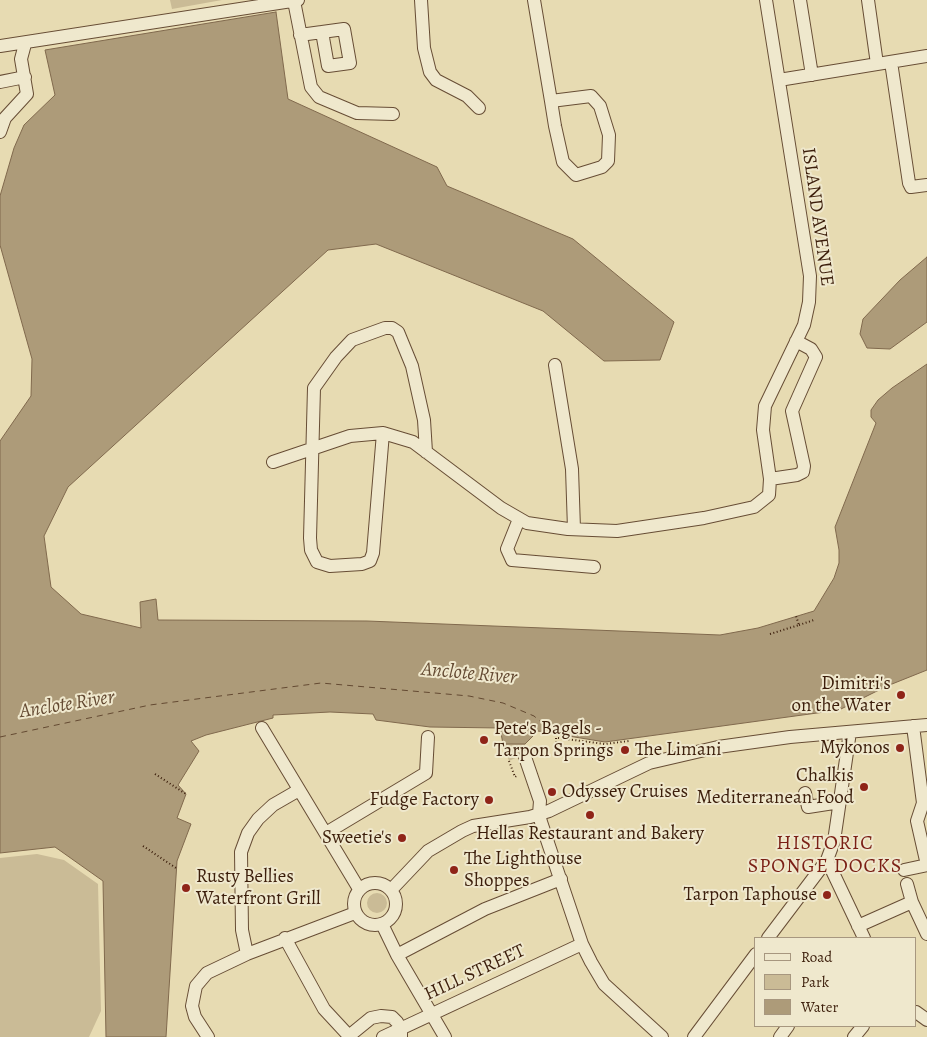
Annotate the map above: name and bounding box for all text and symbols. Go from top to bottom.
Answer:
street label: ISLAND AVENUE [796,146,838,288]
water label: Anclote River [420,658,518,690]
place label: Dimitri's on the Water [792,673,891,717]
water label: Anclote River [18,686,116,724]
marker: Dimitri's on the Water [895,689,907,701]
place label: Pete's Bagels - Tarpon Springs [494,718,614,762]
marker: Pete's Bagels - Tarpon Springs [478,734,490,746]
place label: Mykonos [820,737,890,759]
place label: The Limani [635,739,722,761]
marker: Mykonos [894,742,906,754]
marker: The Limani [619,744,631,756]
place label: Chalkis Mediterranean Food [696,765,854,809]
place label: Odyssey Cruises [562,781,688,803]
marker: Chalkis Mediterranean Food [858,781,870,793]
marker: Odyssey Cruises [546,786,558,798]
place label: Fudge Factory [369,789,479,811]
marker: Fudge Factory [483,794,495,806]
marker: Hellas Restaurant and Bakery [584,809,596,821]
place label: Hellas Restaurant and Bakery [476,823,704,845]
place label: Sweetie's [322,827,392,849]
marker: Sweetie's [396,832,408,844]
district label: HISTORIC SPONGE DOCKS [746,832,904,879]
place label: The Lighthouse Shoppes [464,848,582,892]
marker: The Lighthouse Shoppes [448,864,460,876]
place label: Rusty Bellies Waterfront Grill [196,866,321,910]
marker: Rusty Bellies Waterfront Grill [180,882,192,894]
place label: Tarpon Taphouse [683,884,817,906]
marker: Tarpon Taphouse [821,889,833,901]
legend [754,937,917,1027]
street label: HILL STREET [421,940,529,1006]
text: Road [801,947,832,967]
text: Park [801,972,829,992]
text: Water [801,997,838,1017]

